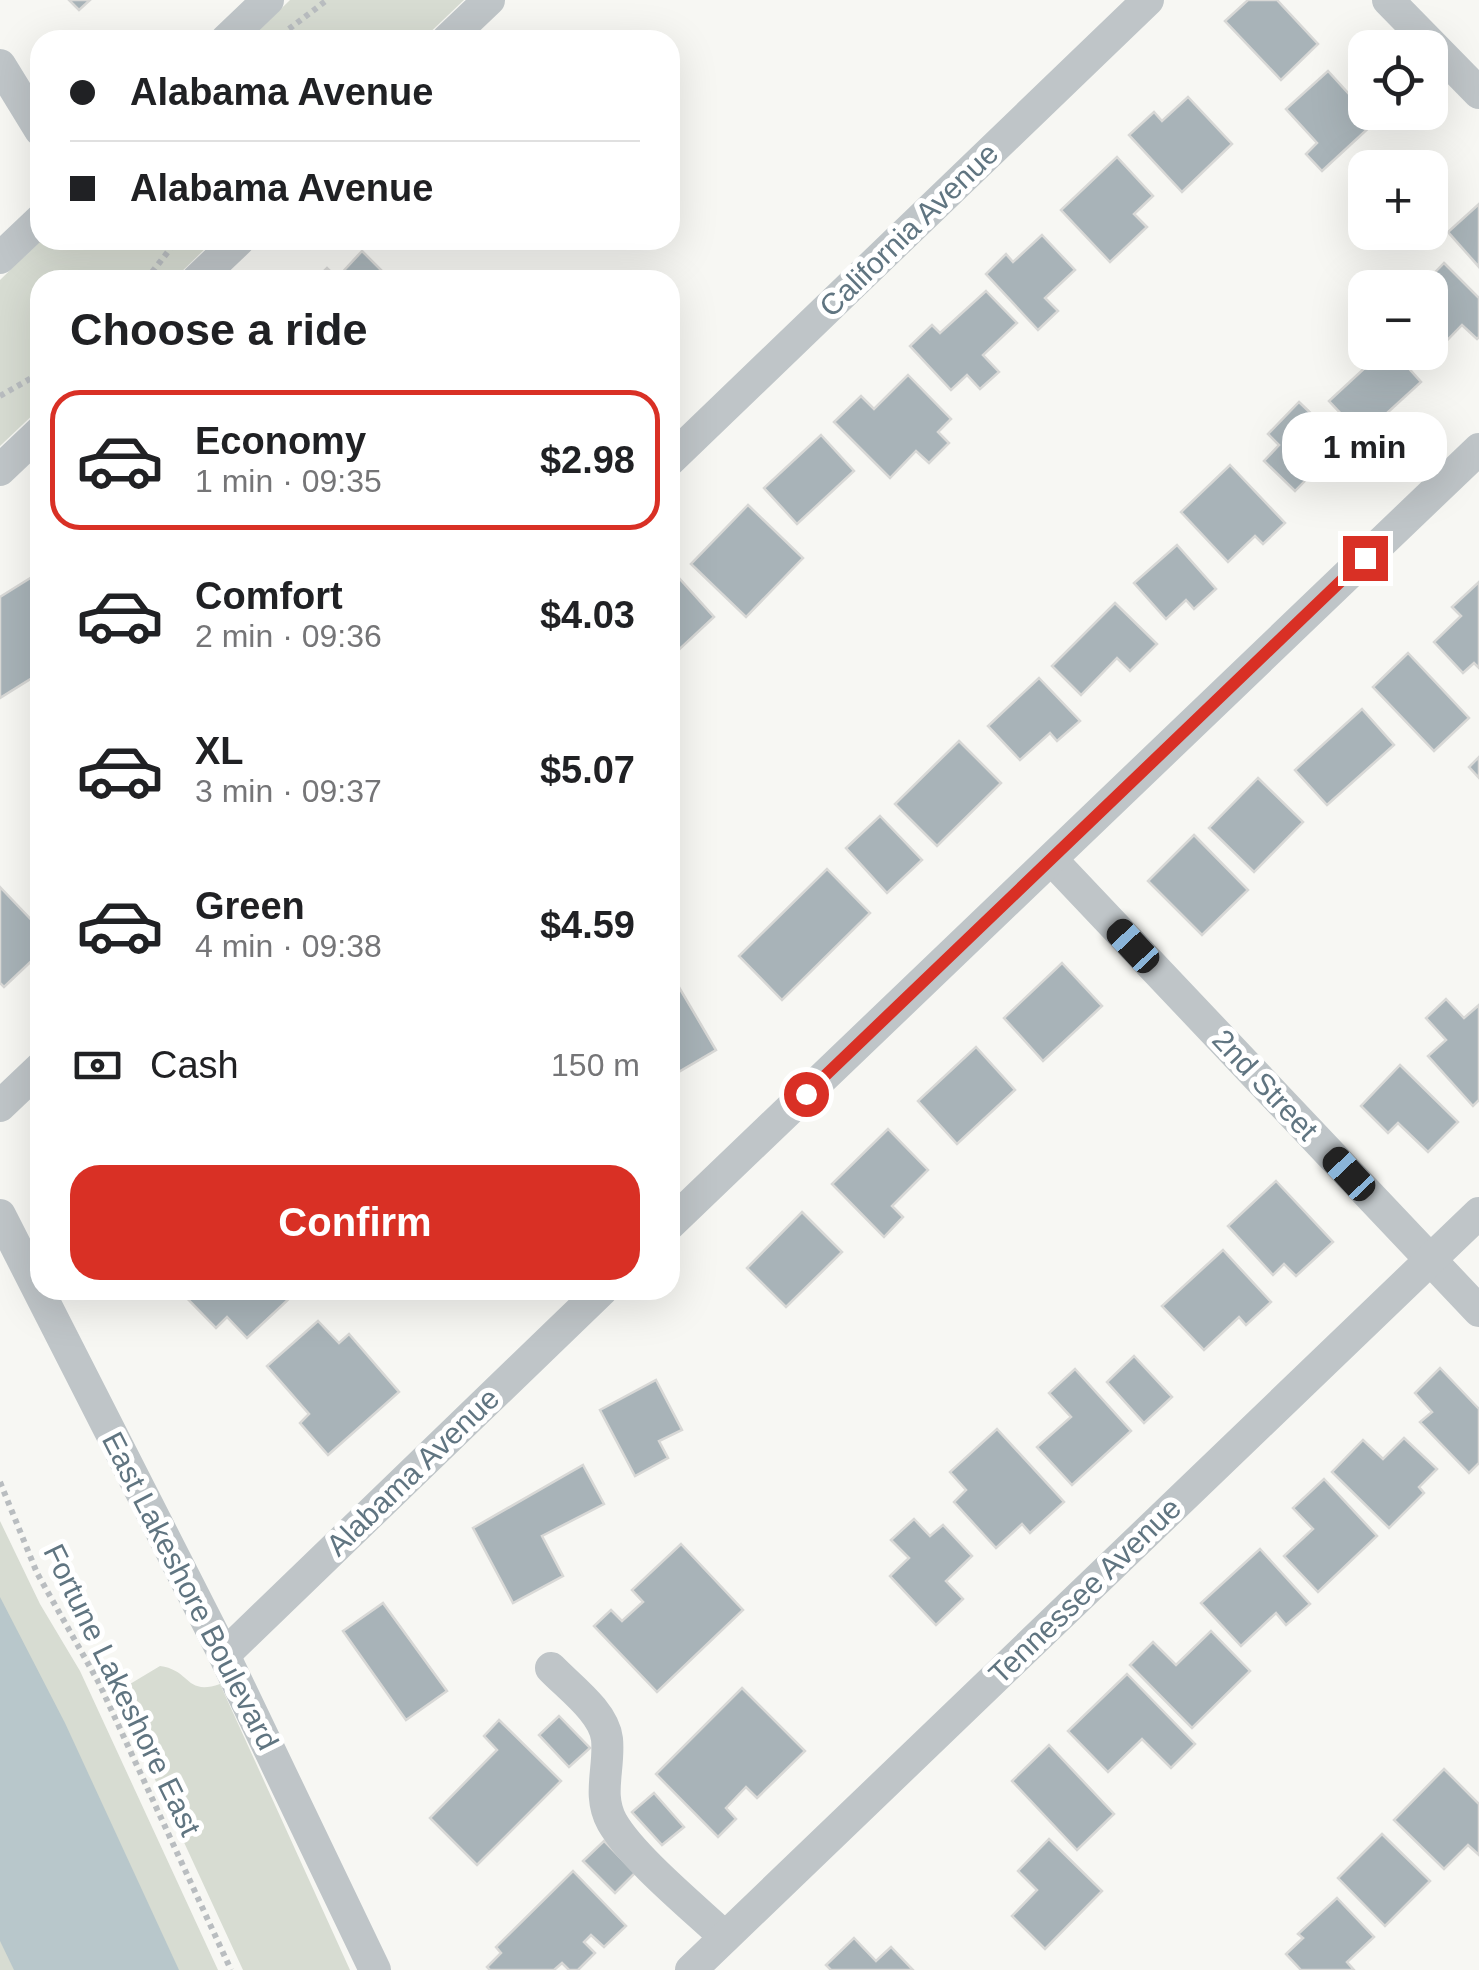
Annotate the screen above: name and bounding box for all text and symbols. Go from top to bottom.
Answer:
map controls [1348,30,1448,370]
button: locate [1348,30,1448,130]
text: Alabama Avenue [130,71,433,113]
street label: California Avenue [813,136,1004,323]
button: + [1348,150,1448,250]
text: Alabama Avenue [130,167,433,209]
button: − [1348,270,1448,370]
text: Choose a ride [70,304,368,355]
callout: 1 min [1282,413,1448,483]
icon: car [75,415,165,505]
text: Economy [195,420,366,462]
text: 1 min [1323,429,1406,465]
text: $2.98 [540,439,635,481]
text: 1 min · 09:35 [195,463,382,499]
route end [1343,536,1388,581]
icon: car [75,570,165,660]
text: Comfort [195,575,343,617]
text: $4.03 [540,594,635,636]
text: 2 min · 09:36 [195,618,382,654]
icon: car [75,725,165,815]
text: XL [195,730,244,772]
text: $5.07 [540,749,635,791]
text: 3 min · 09:37 [195,773,382,809]
icon: car [75,880,165,970]
text: Green [195,885,305,927]
text: $4.59 [540,904,635,946]
car [1102,914,1164,978]
text: 4 min · 09:38 [195,928,382,964]
street label: 2nd Street [1206,1023,1325,1147]
icon: cash [70,1038,125,1093]
text: Cash [150,1044,239,1086]
text: 150 m [551,1047,640,1083]
route start [784,1072,829,1117]
car [1318,1142,1380,1206]
button: Confirm [70,1165,640,1280]
street label: Alabama Avenue [320,1381,506,1562]
street label: East Lakeshore Boulevard [96,1427,285,1755]
street label: Tennessee Avenue [982,1491,1187,1690]
street label: Fortune Lakeshore East [37,1539,208,1842]

